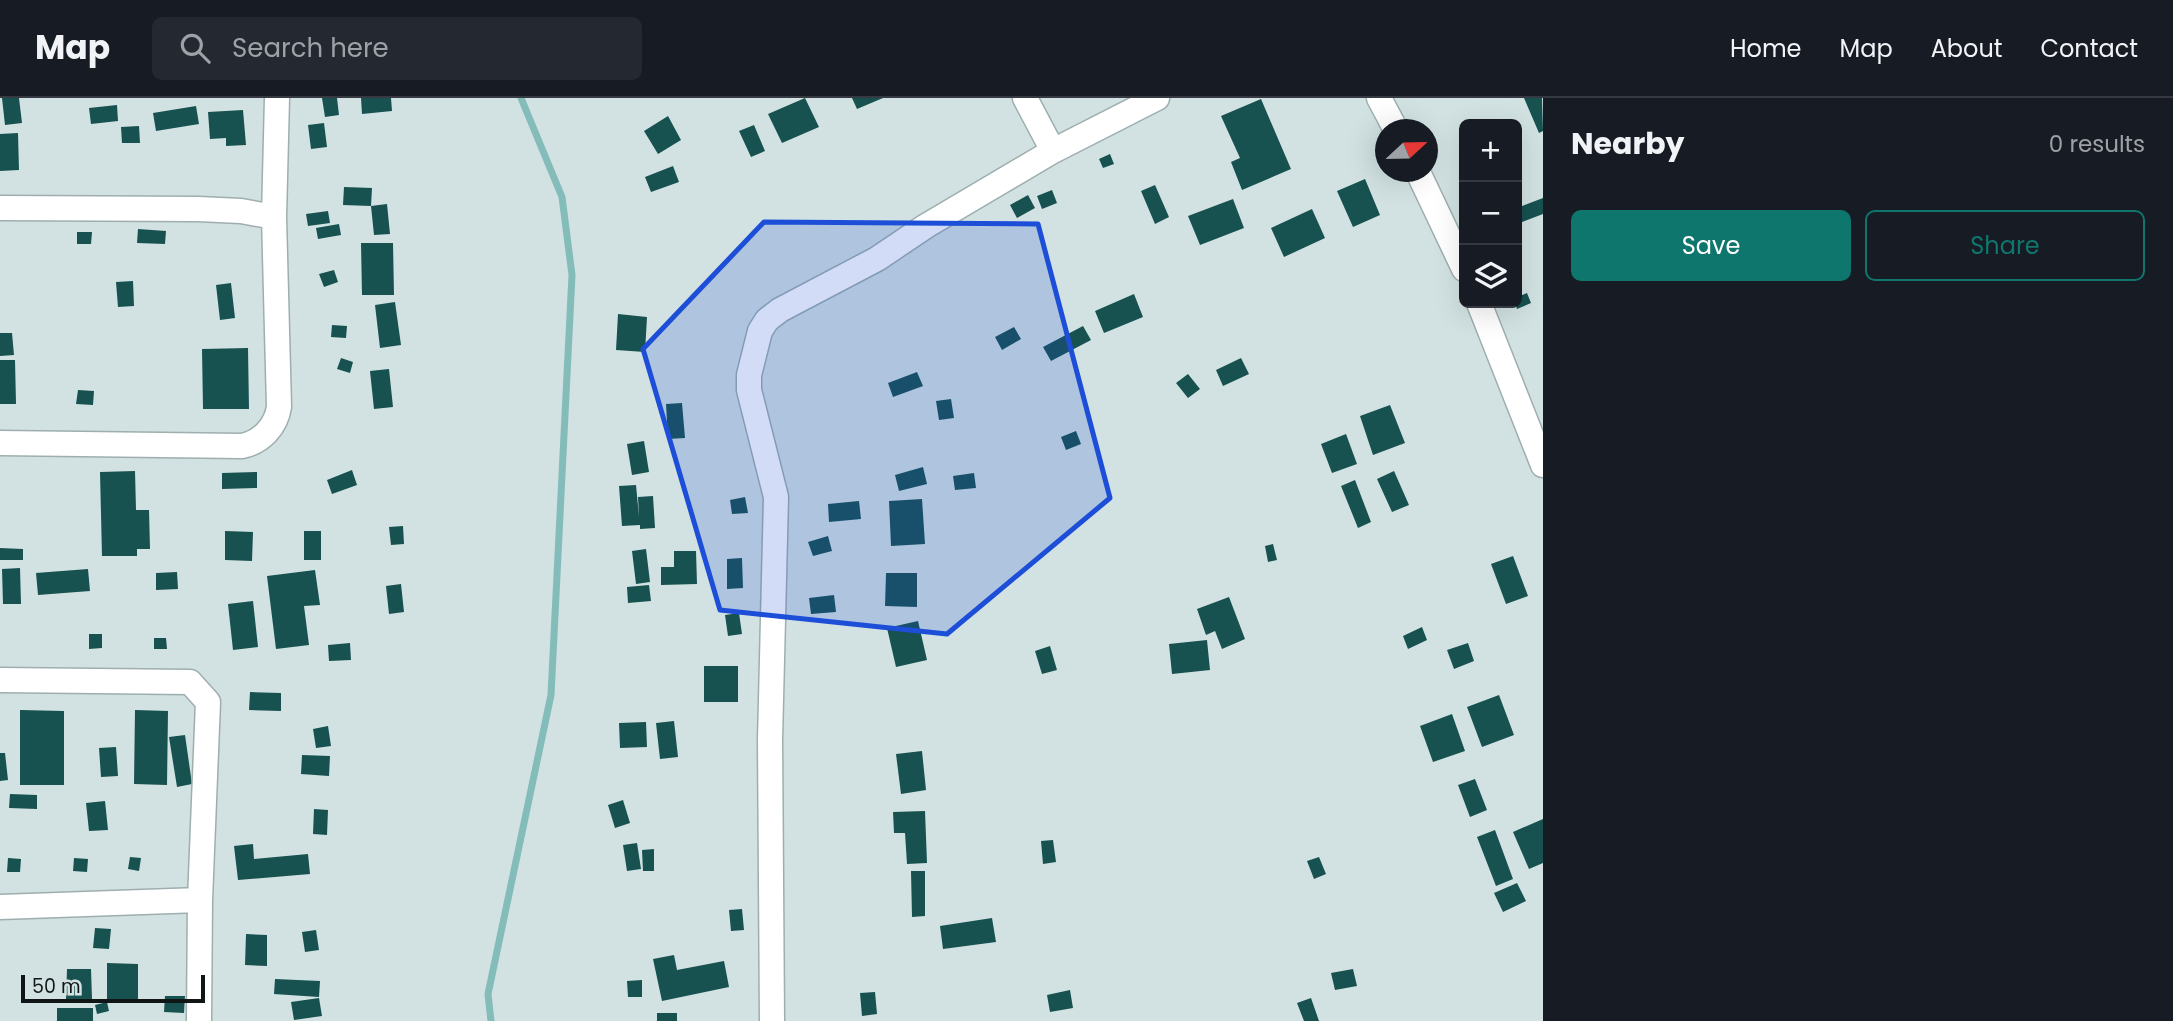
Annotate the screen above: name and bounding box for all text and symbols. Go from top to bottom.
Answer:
search box [152,17,642,80]
text: Map [35,24,110,71]
icon: search [176,29,214,67]
text: Search here [232,30,389,66]
text: Home [1730,32,1802,65]
text: Map [1840,32,1893,65]
text: About [1931,32,2002,65]
text: Contact [2040,32,2138,65]
north arrow [1375,119,1438,182]
map controls [1459,119,1522,308]
button: + [1459,119,1522,182]
text: Nearby [1571,122,1685,165]
text: 0 results [2049,128,2145,160]
button: − [1459,182,1522,245]
button: Save [1571,210,1851,281]
button: Share [1865,210,2145,281]
button: layers [1459,245,1522,308]
scale bar [21,972,205,1004]
text: 50 m [32,973,81,1000]

